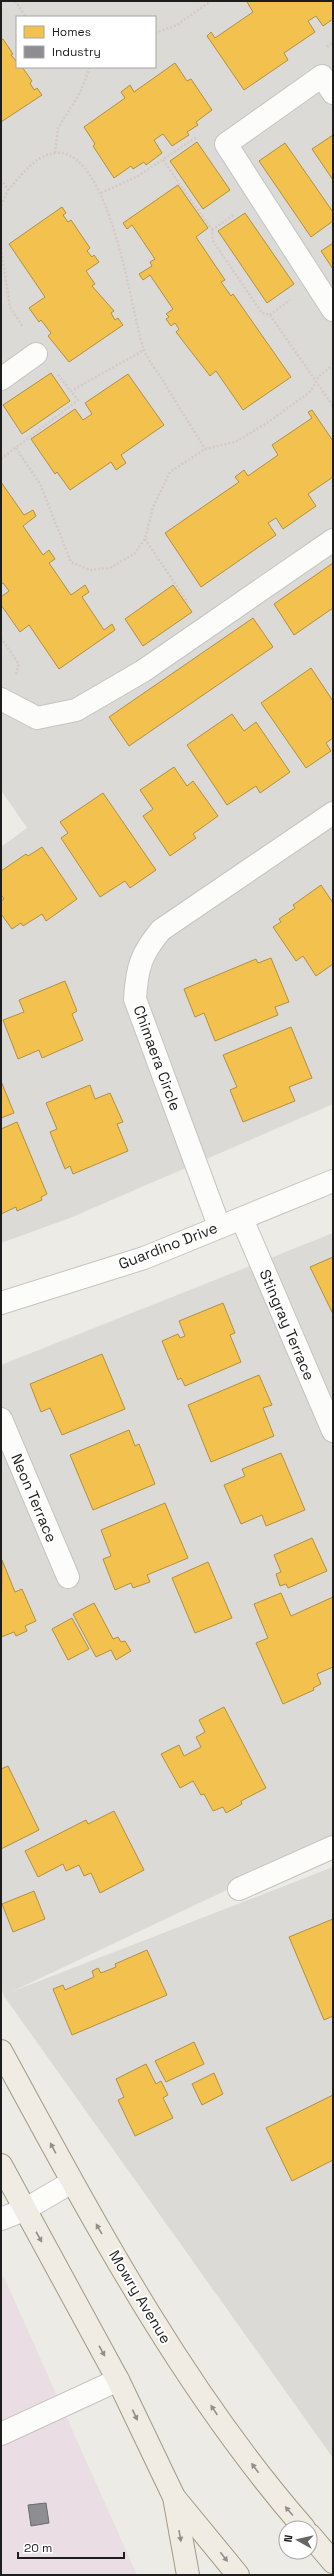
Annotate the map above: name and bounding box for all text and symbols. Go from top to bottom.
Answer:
legend [16,16,156,68]
text: Homes [52,24,91,40]
text: Industry [52,44,101,60]
street label: Chimaera Circle [130,1003,185,1113]
street label: Guardino Drive [116,1218,220,1273]
street label: Stingray Terrace [256,1267,319,1383]
street label: Neon Terrace [7,1451,62,1545]
one-way arrow [50,2142,57,2153]
one-way arrow [96,2223,103,2235]
one-way arrow [36,2231,43,2243]
street label: Mowry Avenue [105,2247,176,2347]
one-way arrow [98,2345,105,2357]
one-way arrow [210,2405,218,2415]
one-way arrow [132,2409,138,2421]
one-way arrow [250,2462,259,2473]
one-way arrow [284,2505,293,2516]
north arrow [278,2520,318,2560]
one-way arrow [178,2530,184,2542]
scale bar [18,2534,124,2560]
text: N [281,2534,296,2543]
text: 20 m [24,2540,52,2556]
one-way arrow [220,2552,228,2563]

